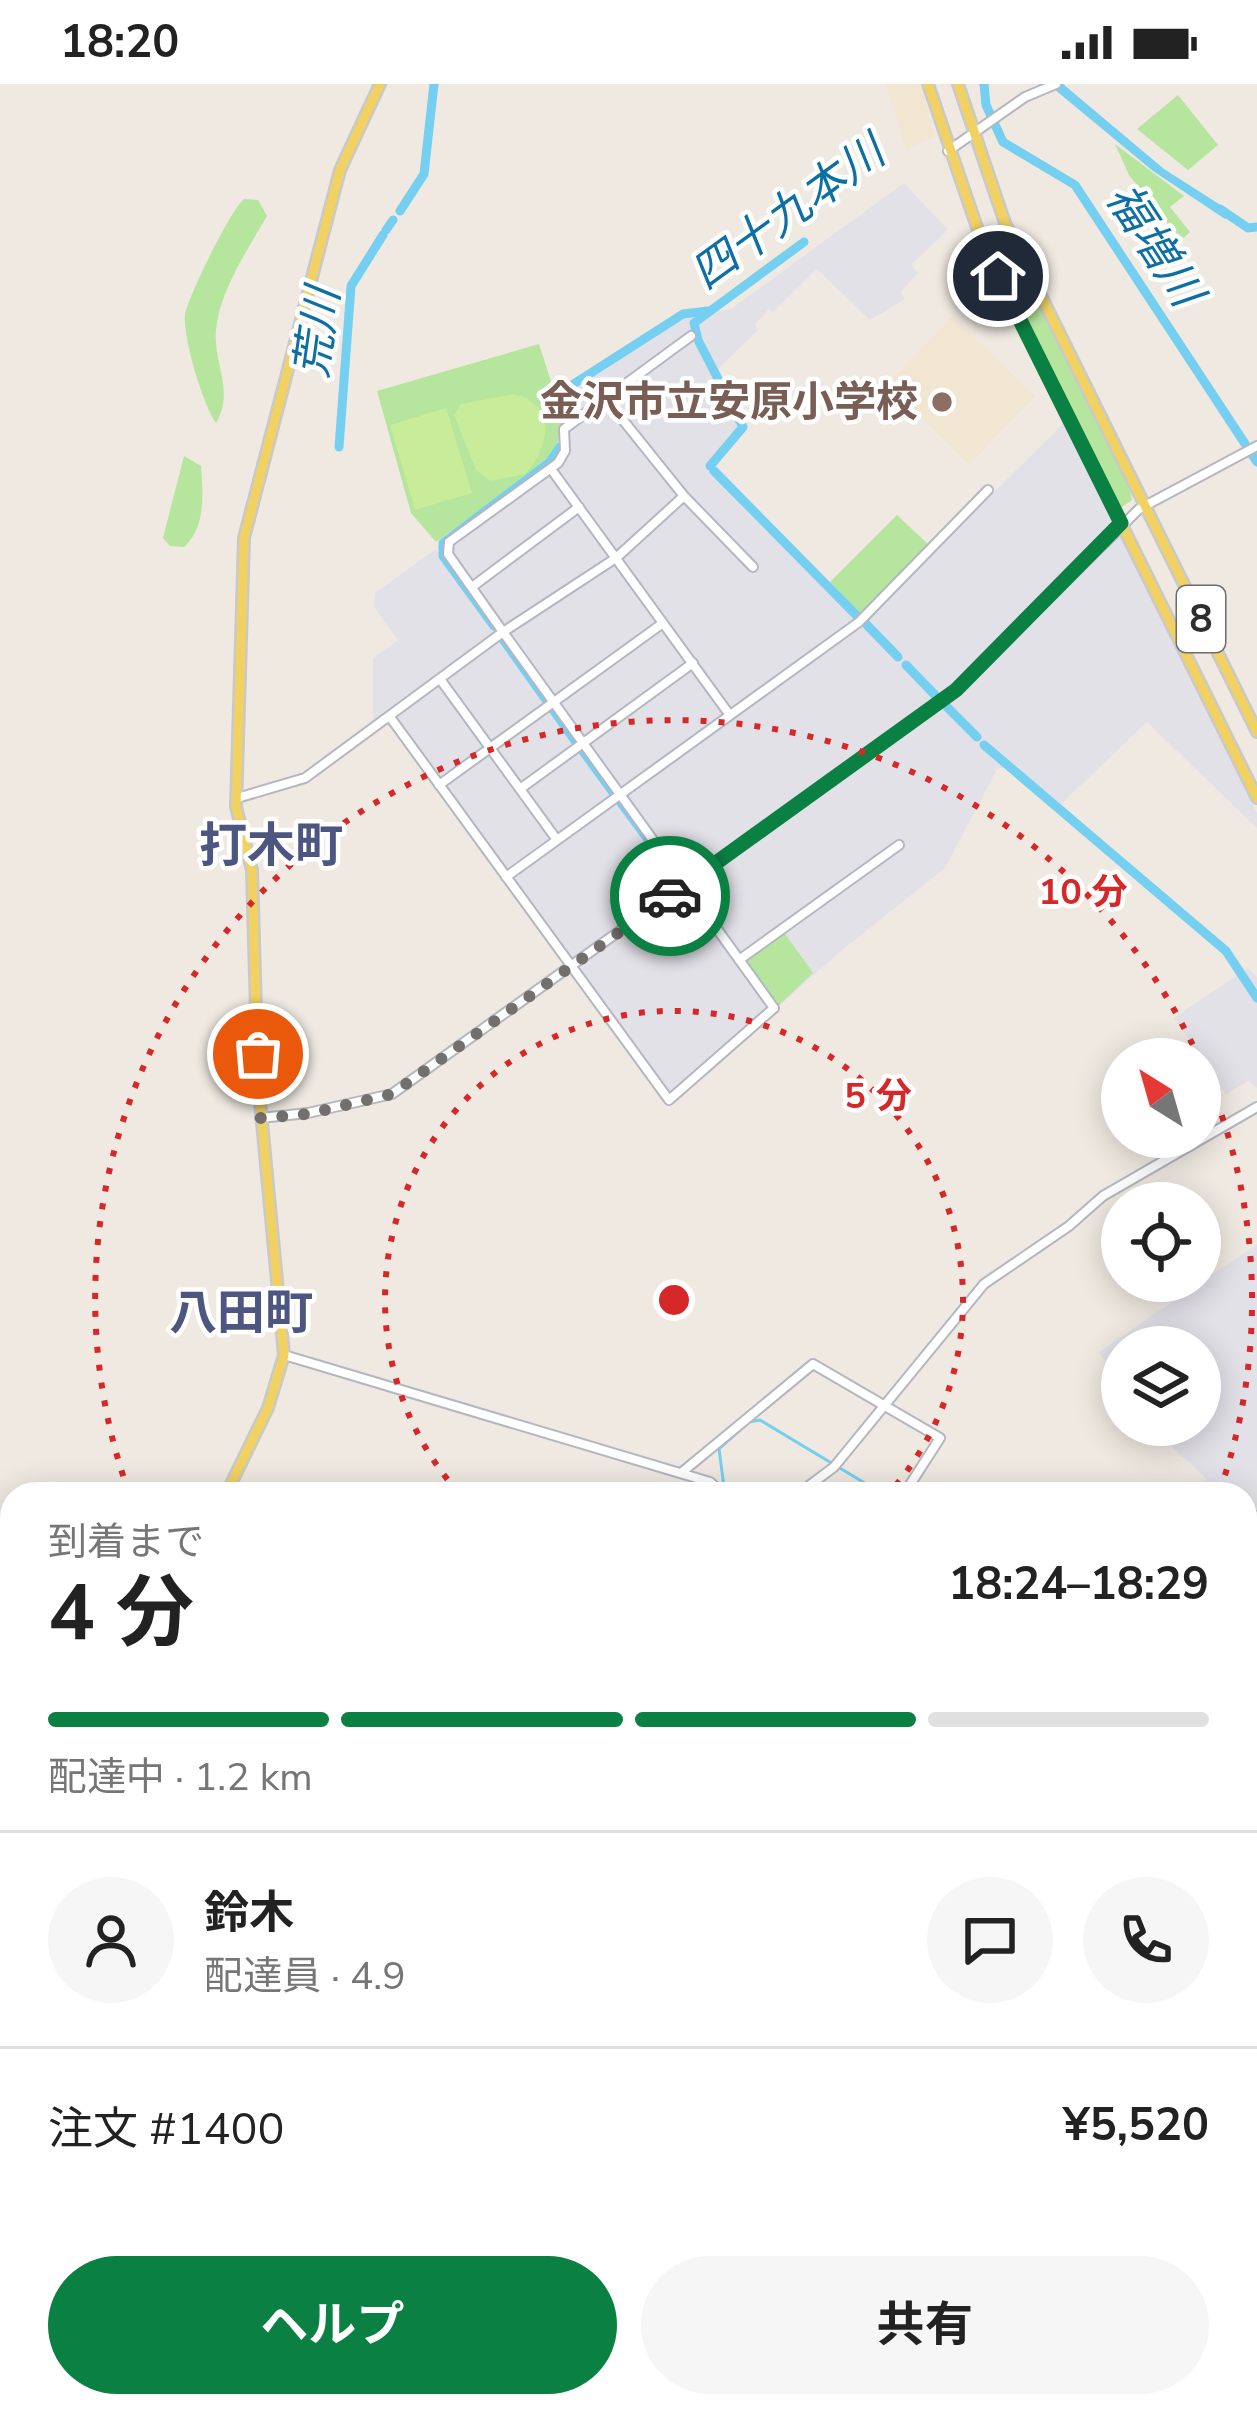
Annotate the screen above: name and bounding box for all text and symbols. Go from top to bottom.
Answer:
text: 18:20 [60,12,179,73]
water label: 四十九本川 [679,120,900,304]
water label: 福増川 [1092,172,1219,322]
pin [947,225,1049,327]
icon: home [965,243,1031,309]
water label: 荒川 [282,280,355,382]
place label: 金沢市立安原小学校 [540,374,918,431]
marker: 金沢市立安原小学校 [929,389,955,415]
road number: 8 [1177,586,1225,652]
district label: 打木町 [199,813,343,879]
courier [610,836,730,956]
icon: car [637,863,703,929]
text: 10 分 [1039,868,1127,917]
pin [207,1003,309,1105]
icon: bag [225,1021,291,1087]
north arrow [1101,1038,1221,1158]
map controls [1101,1038,1221,1446]
text: 5 分 [844,1072,912,1121]
button: locate [1101,1182,1221,1302]
centre of rings [653,1279,695,1321]
district label: 八田町 [169,1280,313,1346]
button: layers [1101,1326,1221,1446]
text: 到着まで [48,1516,204,1569]
text: 18:24–18:29 [948,1554,1209,1615]
text: 4 分 [48,1560,194,1667]
text: 配達中 · 1.2 km [48,1751,313,1804]
button: person [48,1877,174,2003]
button: chat [927,1877,1053,2003]
button: phone [1083,1877,1209,2003]
text: 鈴木 [204,1883,294,1944]
text: 配達員 · 4.9 [204,1950,406,2003]
text: ¥5,520 [1063,2095,1209,2156]
text: 注文 #1400 [48,2099,285,2160]
button: ヘルプ [48,2256,617,2394]
button: 共有 [641,2256,1209,2394]

